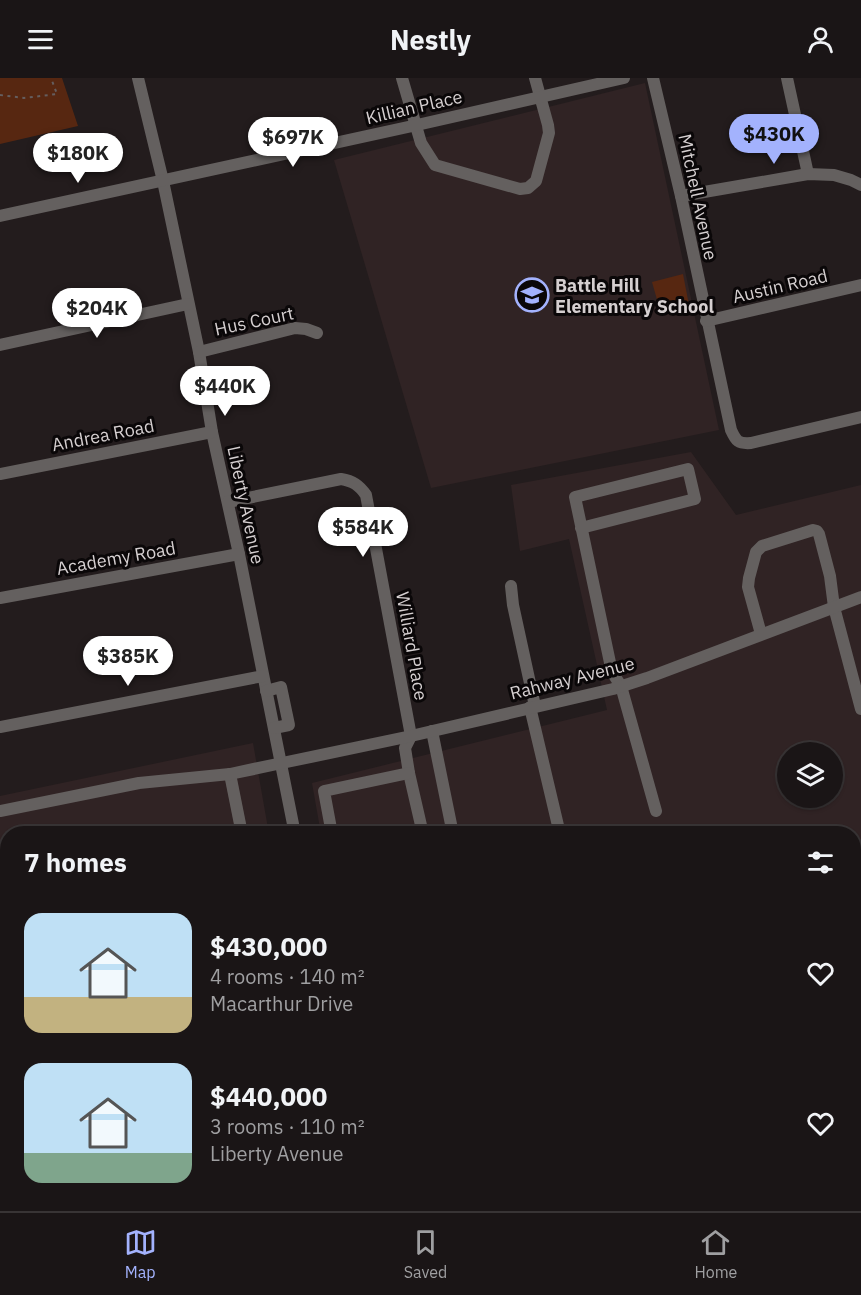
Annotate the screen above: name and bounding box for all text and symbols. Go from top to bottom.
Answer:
text: Nestly [390,22,471,57]
icon: menu [24,23,57,56]
icon: person [804,23,837,56]
street label: Killian Place [363,85,465,129]
pin: $430K [732,114,816,165]
pin: $697K [251,117,335,168]
text: $430K [743,120,805,147]
text: $697K [262,123,324,150]
street label: Mitchell Avenue [673,132,723,262]
pin: $180K [36,133,120,184]
text: $180K [47,139,109,166]
street label: Austin Road [730,264,830,308]
place label: Battle Hill Elementary School [555,274,714,318]
school or university icon: Battle Hill Elementary School [514,277,550,313]
pin: $204K [55,288,139,339]
text: $204K [66,294,128,321]
street label: Hus Court [212,301,296,341]
pin: $440K [183,366,267,417]
text: $440K [194,372,256,399]
street label: Andrea Road [50,414,156,456]
street label: Liberty Avenue [222,444,270,566]
pin: $584K [321,507,405,558]
text: $584K [332,513,394,540]
street label: Academy Road [55,536,177,580]
street label: Williard Place [391,590,433,702]
pin: $385K [86,636,170,687]
text: $385K [97,642,159,669]
street label: Rahway Avenue [507,651,637,705]
map controls [777,742,843,808]
button: layers [777,742,843,808]
text: 7 homes [24,845,127,879]
icon: filters [804,846,837,879]
text: $430,000 [210,929,327,963]
icon: home [72,937,144,1009]
icon: heart [804,957,837,990]
text: 4 rooms · 140 m² [210,963,365,990]
text: Macarthur Drive [210,990,353,1017]
text: $440,000 [210,1079,327,1113]
icon: home [72,1087,144,1159]
icon: heart [804,1107,837,1140]
text: 3 rooms · 110 m² [210,1113,365,1140]
text: Liberty Avenue [210,1140,344,1167]
tab: Map [124,1226,157,1282]
tab: Saved [404,1226,447,1282]
tab: Home [694,1226,737,1282]

